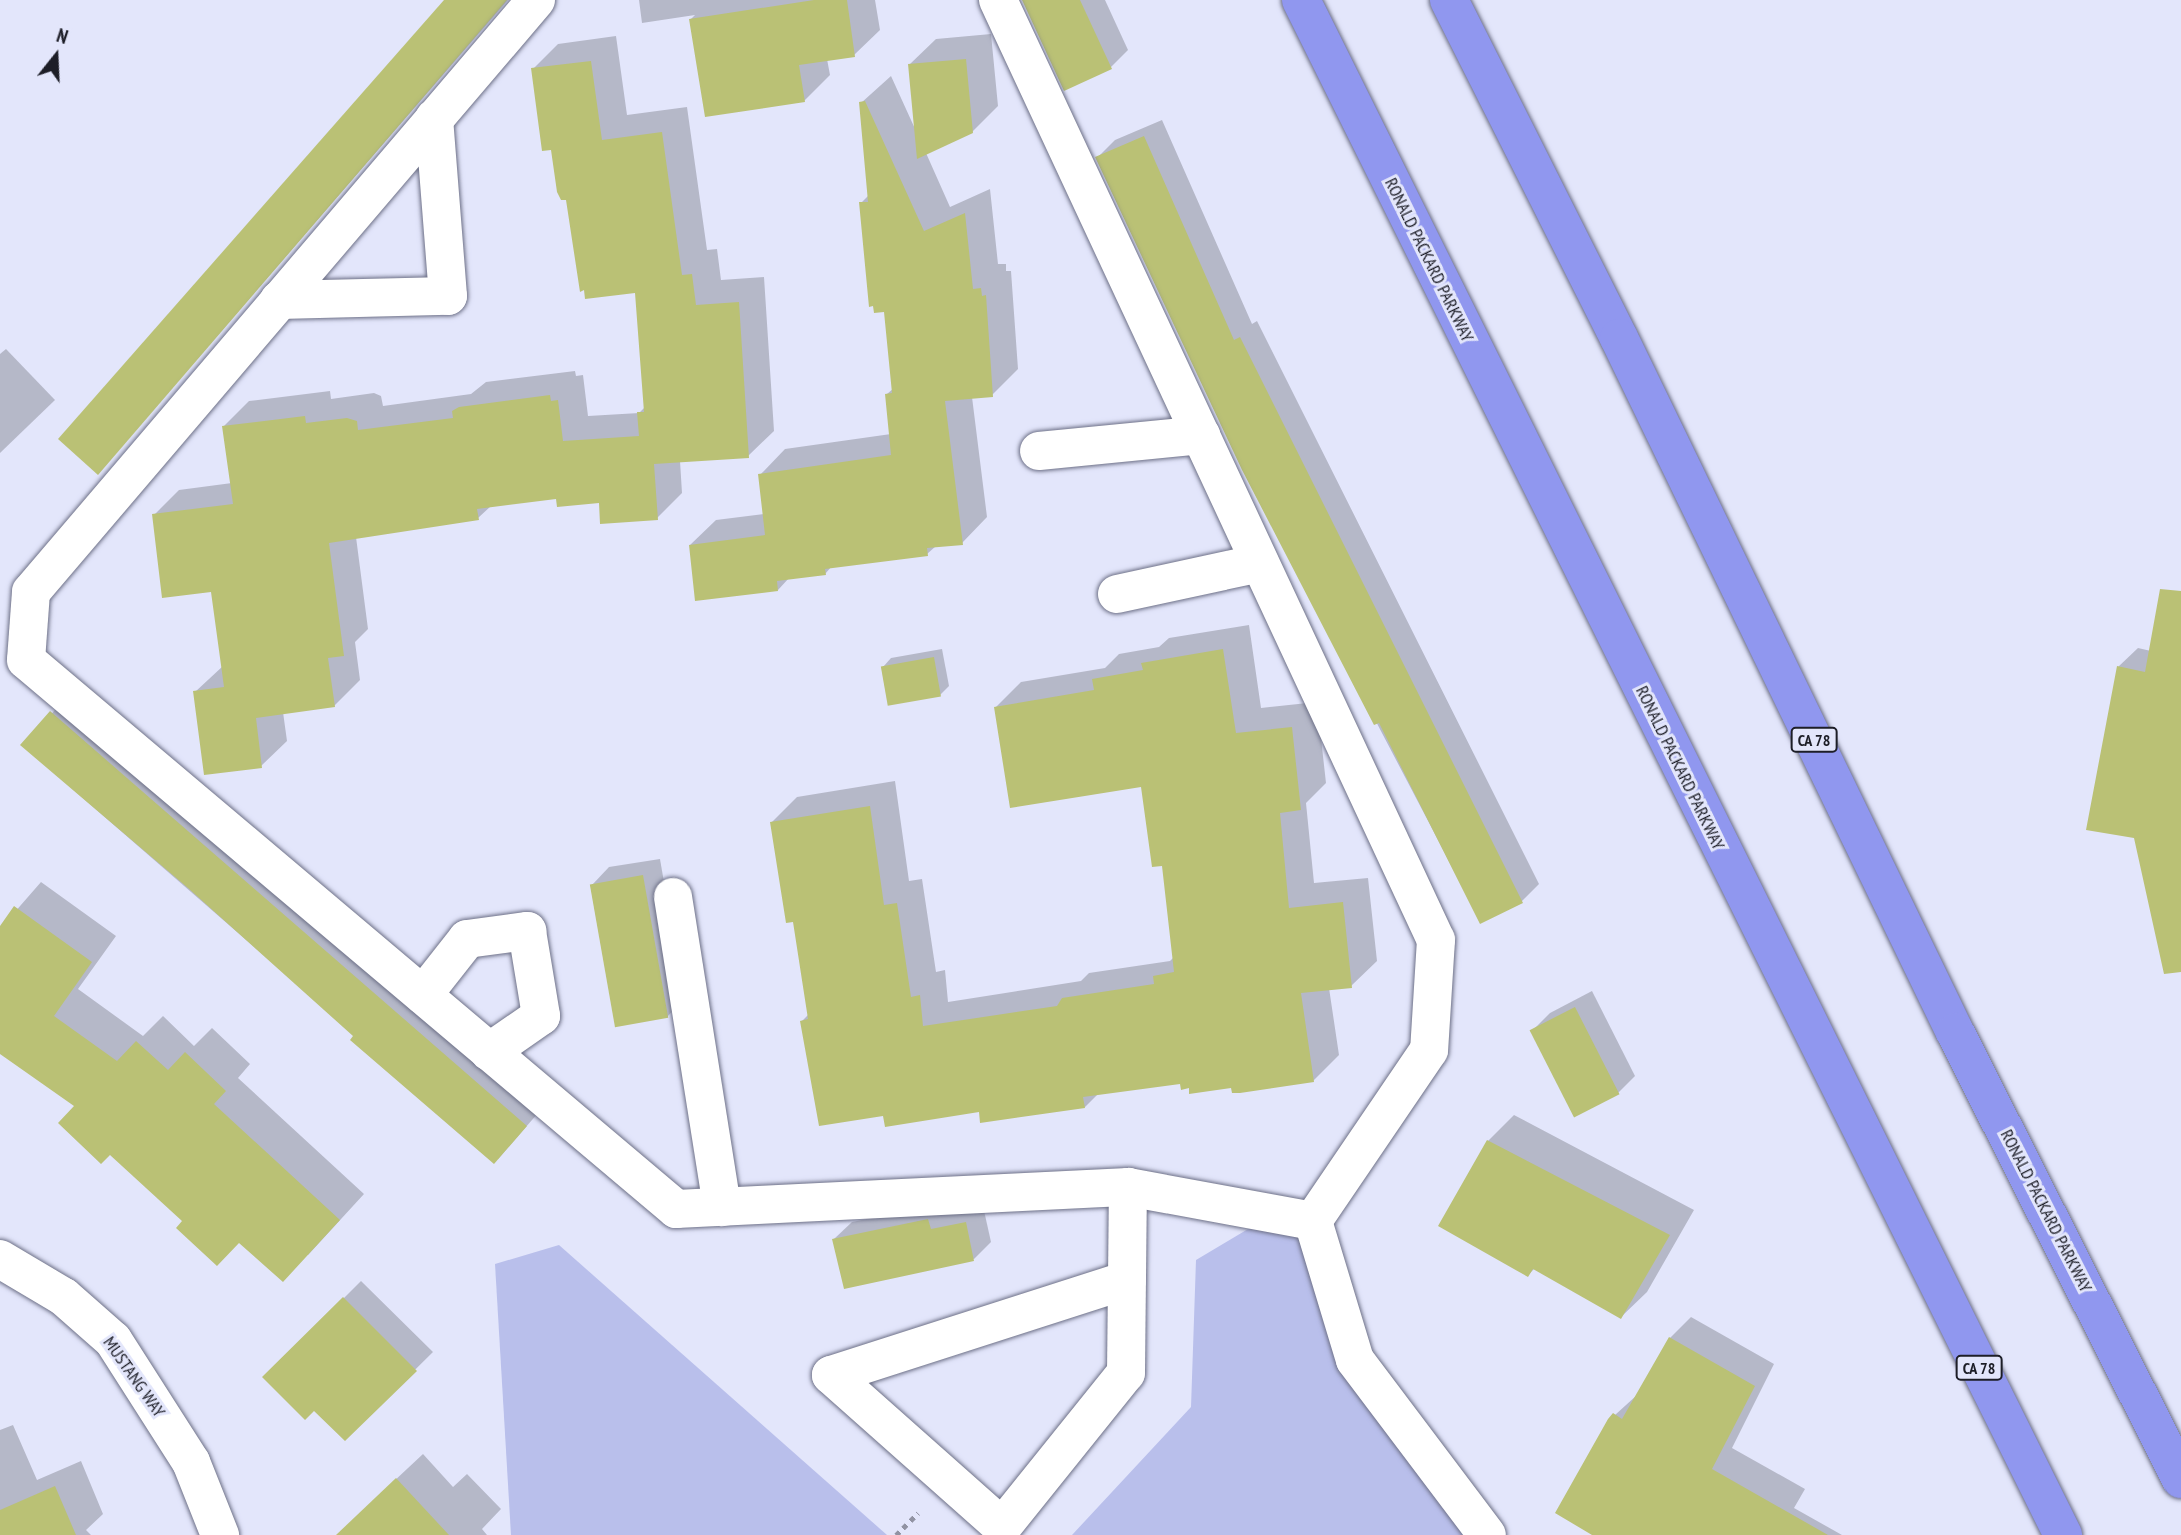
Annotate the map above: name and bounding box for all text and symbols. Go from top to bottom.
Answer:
north arrow [21,21,91,91]
text: N [54,23,71,49]
street label: RONALD PACKARD PARKWAY [1380,175,1478,345]
street label: RONALD PACKARD PARKWAY [1631,683,1729,853]
road number: CA 78 [1790,727,1839,752]
street label: RONALD PACKARD PARKWAY [1996,1126,2096,1296]
street label: MUSTANG WAY [98,1332,170,1422]
road number: CA 78 [1954,1356,2004,1380]

